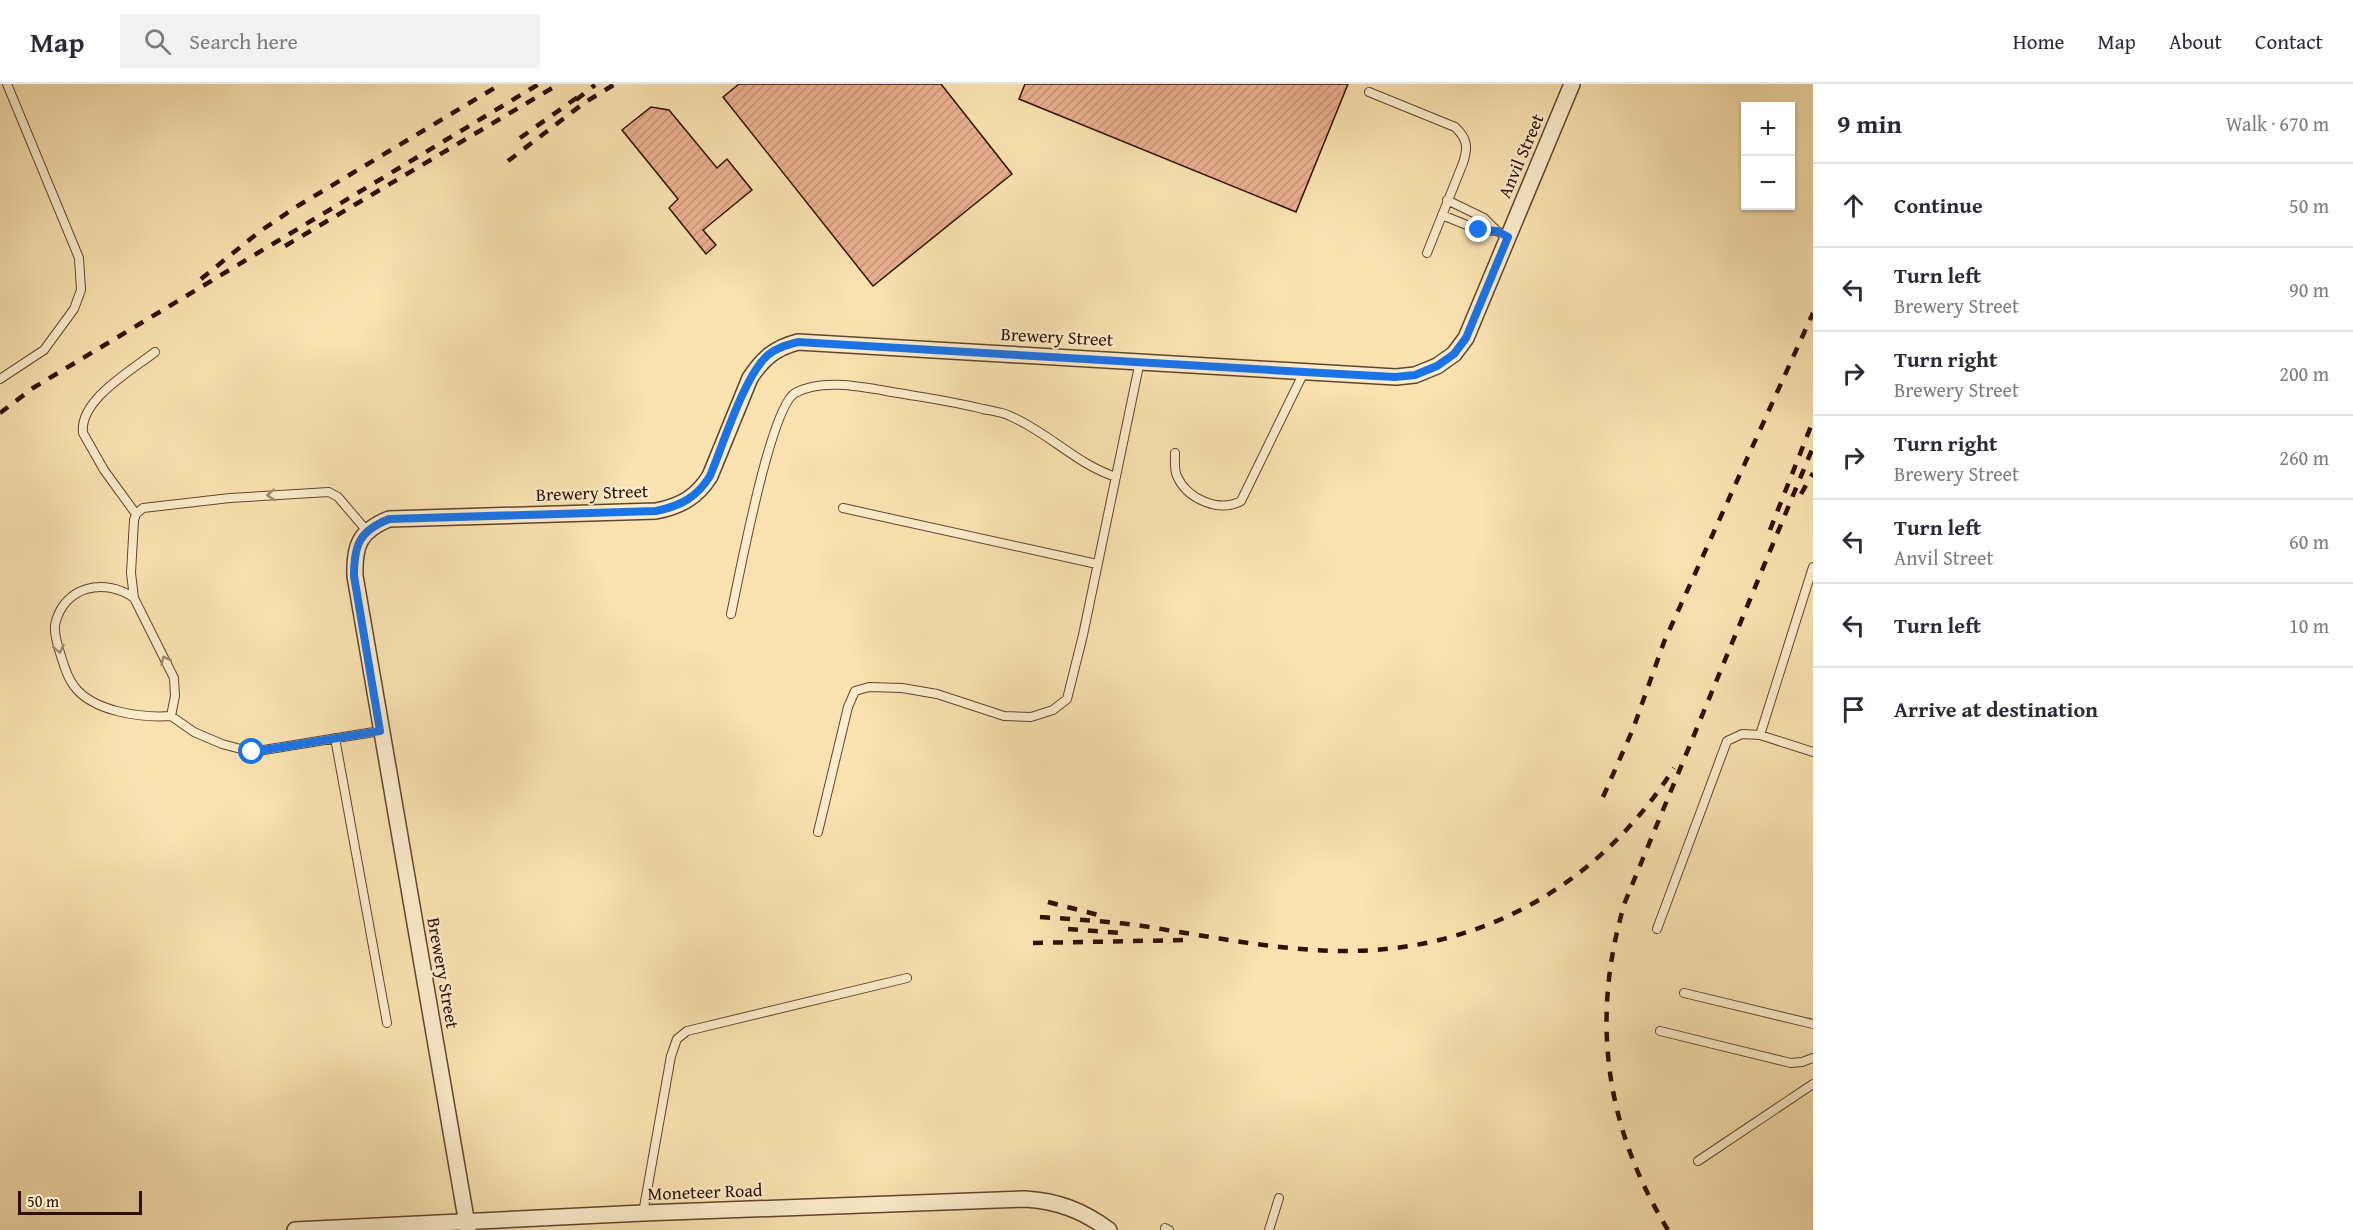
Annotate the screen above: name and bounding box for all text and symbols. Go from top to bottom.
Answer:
search box [120,14,540,68]
text: Map [30,21,84,62]
icon: search [141,25,174,58]
text: Search here [189,25,298,57]
text: Home [2013,26,2064,57]
text: Map [2097,26,2136,57]
text: About [2169,26,2222,57]
text: Contact [2255,26,2323,57]
map controls [1741,102,1795,210]
button: + [1741,102,1795,156]
text: 9 min [1837,104,1902,143]
street label: Anvil Street [1491,109,1551,202]
text: Walk · 670 m [2226,109,2329,138]
button: − [1741,156,1795,210]
icon: ahead [1837,189,1870,222]
text: Continue [1894,189,1983,221]
text: 50 m [2289,191,2329,220]
route end [1465,216,1491,242]
text: Turn left [1894,259,1981,291]
icon: left [1837,273,1870,306]
text: 90 m [2289,275,2329,304]
text: Brewery Street [1894,291,2019,320]
street label: Brewery Street [1000,320,1115,353]
text: Turn right [1894,343,1997,375]
icon: right [1837,357,1870,390]
text: 200 m [2279,359,2329,388]
text: Brewery Street [1894,375,2019,404]
text: Turn right [1894,427,1997,459]
icon: right [1837,441,1870,474]
text: 260 m [2279,443,2329,472]
text: Brewery Street [1894,459,2019,488]
street label: Brewery Street [535,477,649,508]
one-way arrow [266,488,275,501]
text: Turn left [1894,511,1981,543]
icon: left [1837,525,1870,558]
text: 60 m [2289,527,2329,556]
text: Anvil Street [1894,543,1994,572]
icon: left [1837,609,1870,642]
text: Turn left [1894,609,1981,641]
text: 10 m [2289,611,2329,640]
one-way arrow [52,643,65,653]
one-way arrow [161,655,173,666]
icon: arrive [1837,693,1870,726]
text: Arrive at destination [1894,693,2098,725]
route start [238,738,264,764]
street label: Brewery Street [420,915,467,1031]
street label: Moneteer Road [647,1176,763,1207]
scale bar [18,1188,142,1216]
text: 50 m [27,1189,59,1213]

